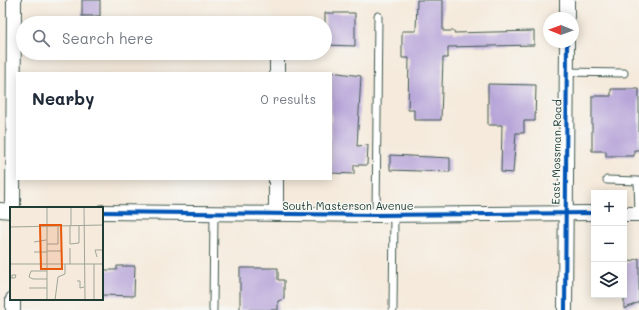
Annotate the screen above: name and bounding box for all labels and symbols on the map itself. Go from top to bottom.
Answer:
north arrow [543,12,579,48]
street label: East Mossman Road [548,99,564,205]
street label: South Masterson Avenue [283,198,414,213]
inset map [10,207,103,300]

